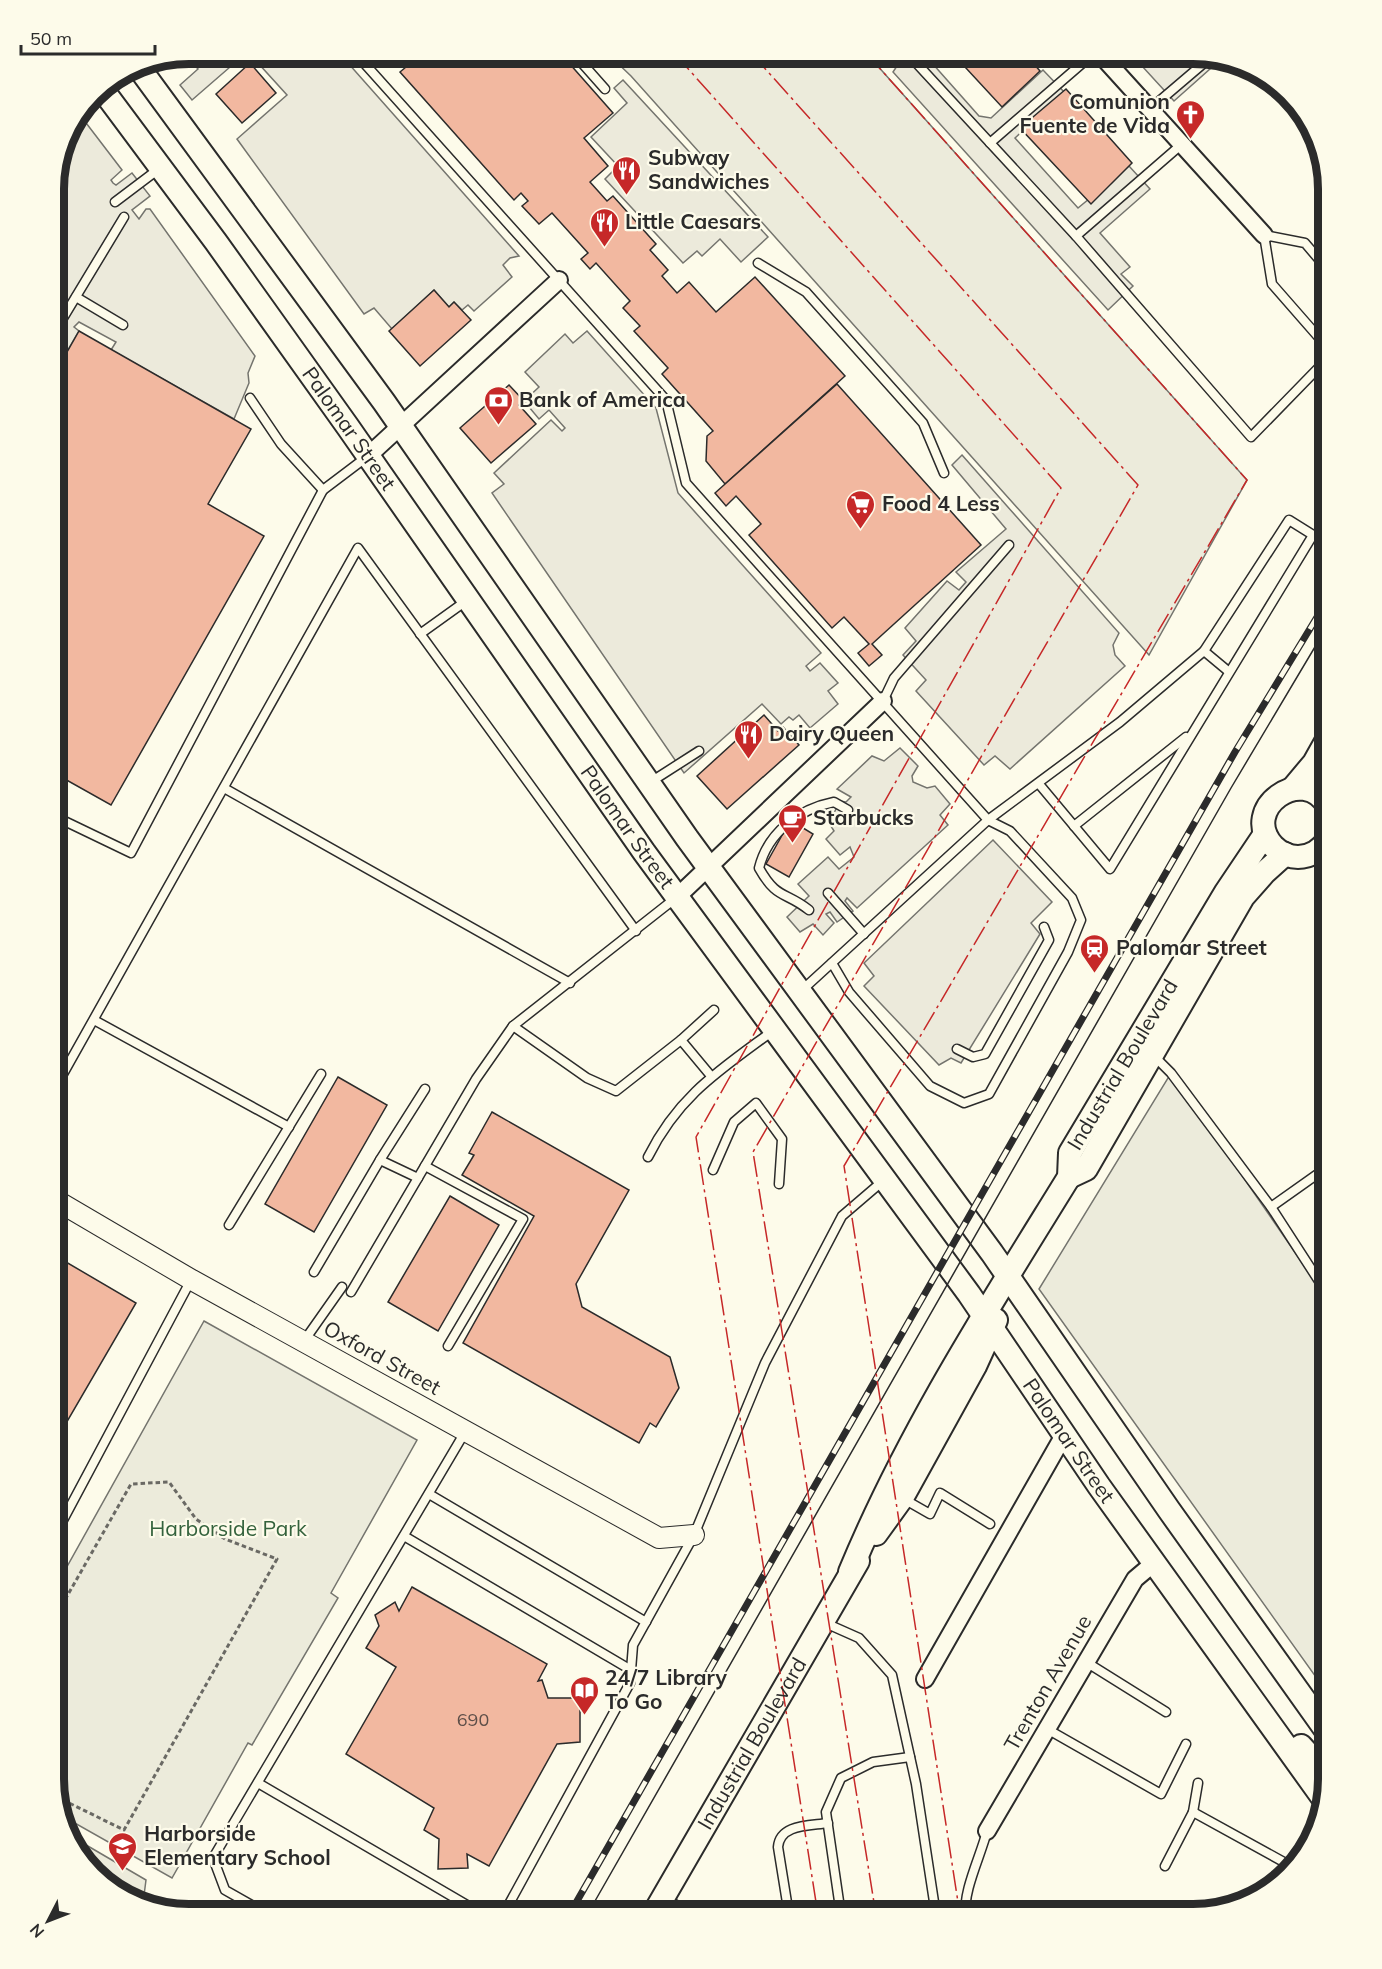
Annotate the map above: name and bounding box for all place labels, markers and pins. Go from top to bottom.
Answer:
place label: Comunion Fuente de Vida [1020,88,1170,138]
church icon: Comunion Fuente de Vida [1175,98,1207,140]
place label: Subway Sandwiches [648,144,770,194]
restaurant icon: Subway Sandwiches [611,154,643,196]
restaurant icon: Little Caesars [588,206,620,248]
place label: Little Caesars [625,208,761,234]
bank icon: Bank of America [482,384,514,426]
place label: Bank of America [519,386,686,412]
supermarket icon: Food 4 Less [845,488,877,530]
place label: Food 4 Less [882,490,1000,516]
restaurant icon: Dairy Queen [732,718,764,760]
place label: Dairy Queen [769,720,894,746]
cafe icon: Starbucks [776,802,808,844]
place label: Starbucks [813,804,914,830]
station icon: Palomar Street [1079,932,1111,974]
place label: Palomar Street [1116,934,1267,960]
place label: 24/7 Library To Go [605,1664,728,1714]
library icon: 24/7 Library To Go [568,1674,600,1716]
place label: Harborside Elementary School [144,1820,331,1870]
school or university icon: Harborside Elementary School [107,1830,139,1872]

